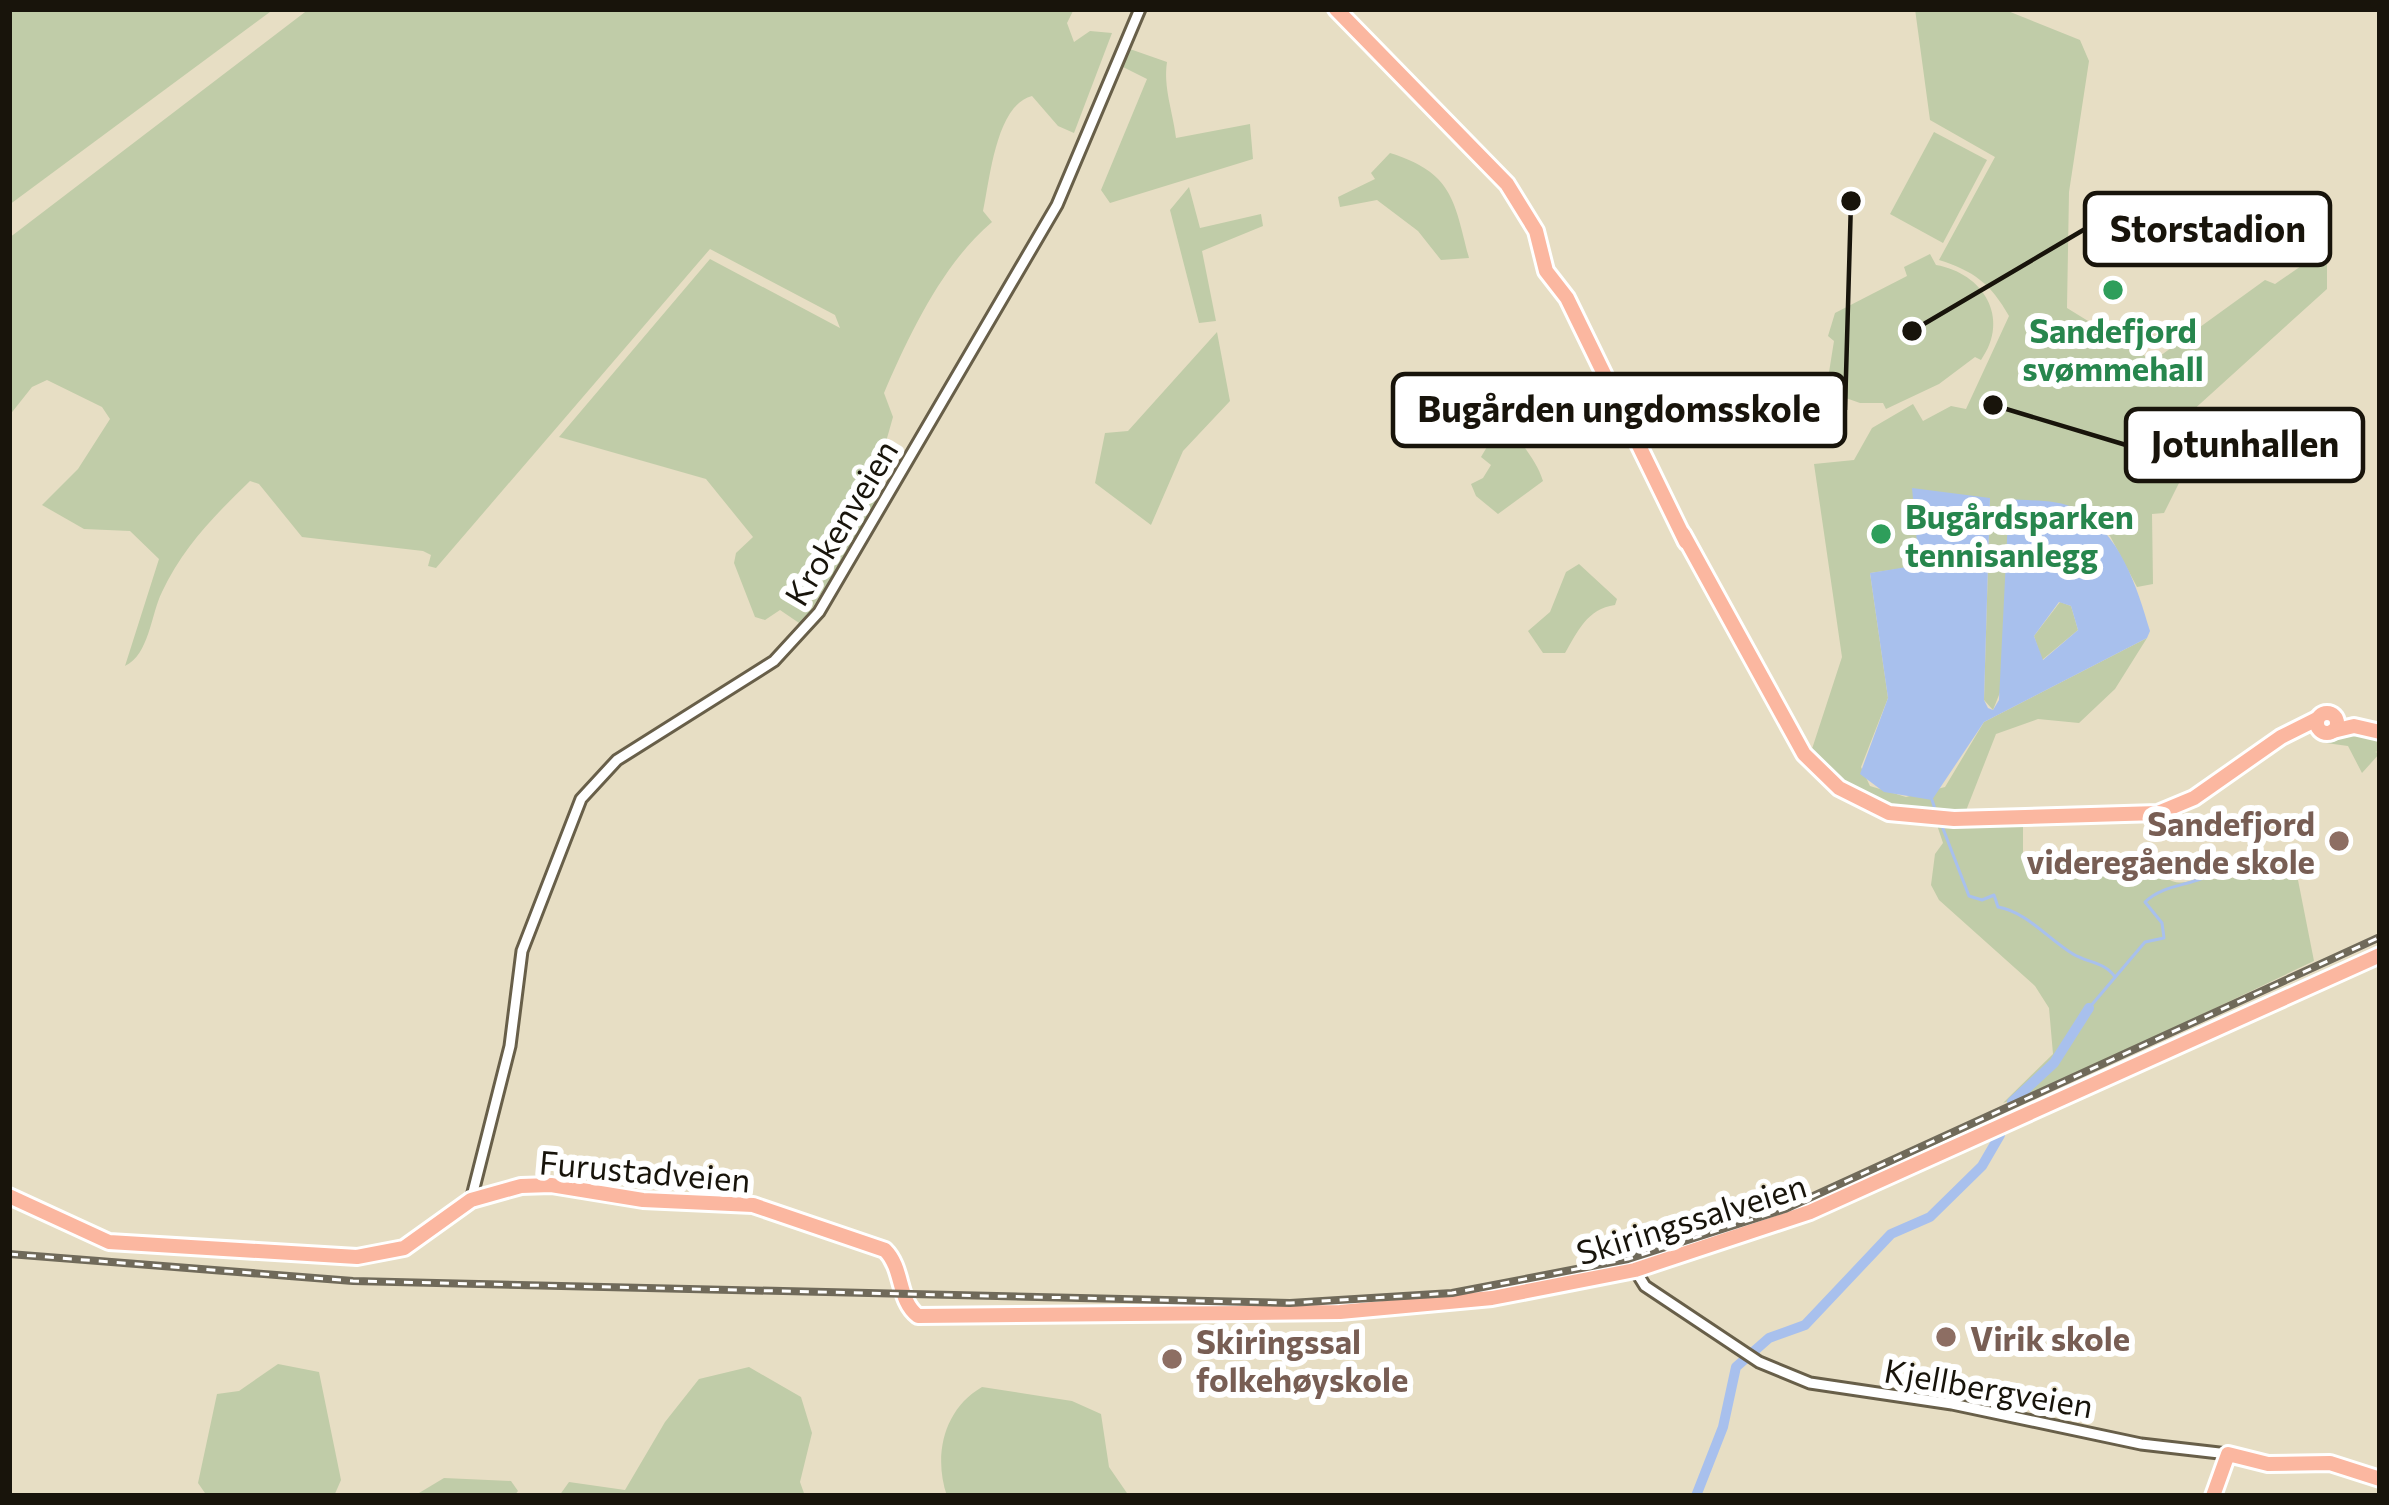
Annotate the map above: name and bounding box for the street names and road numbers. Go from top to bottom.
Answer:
street label: Krokenveien [775,432,905,612]
street label: Furustadveien [538,1140,752,1200]
street label: Skiringssalveien [1571,1164,1811,1272]
street label: Kjellbergveien [1881,1348,2097,1426]

